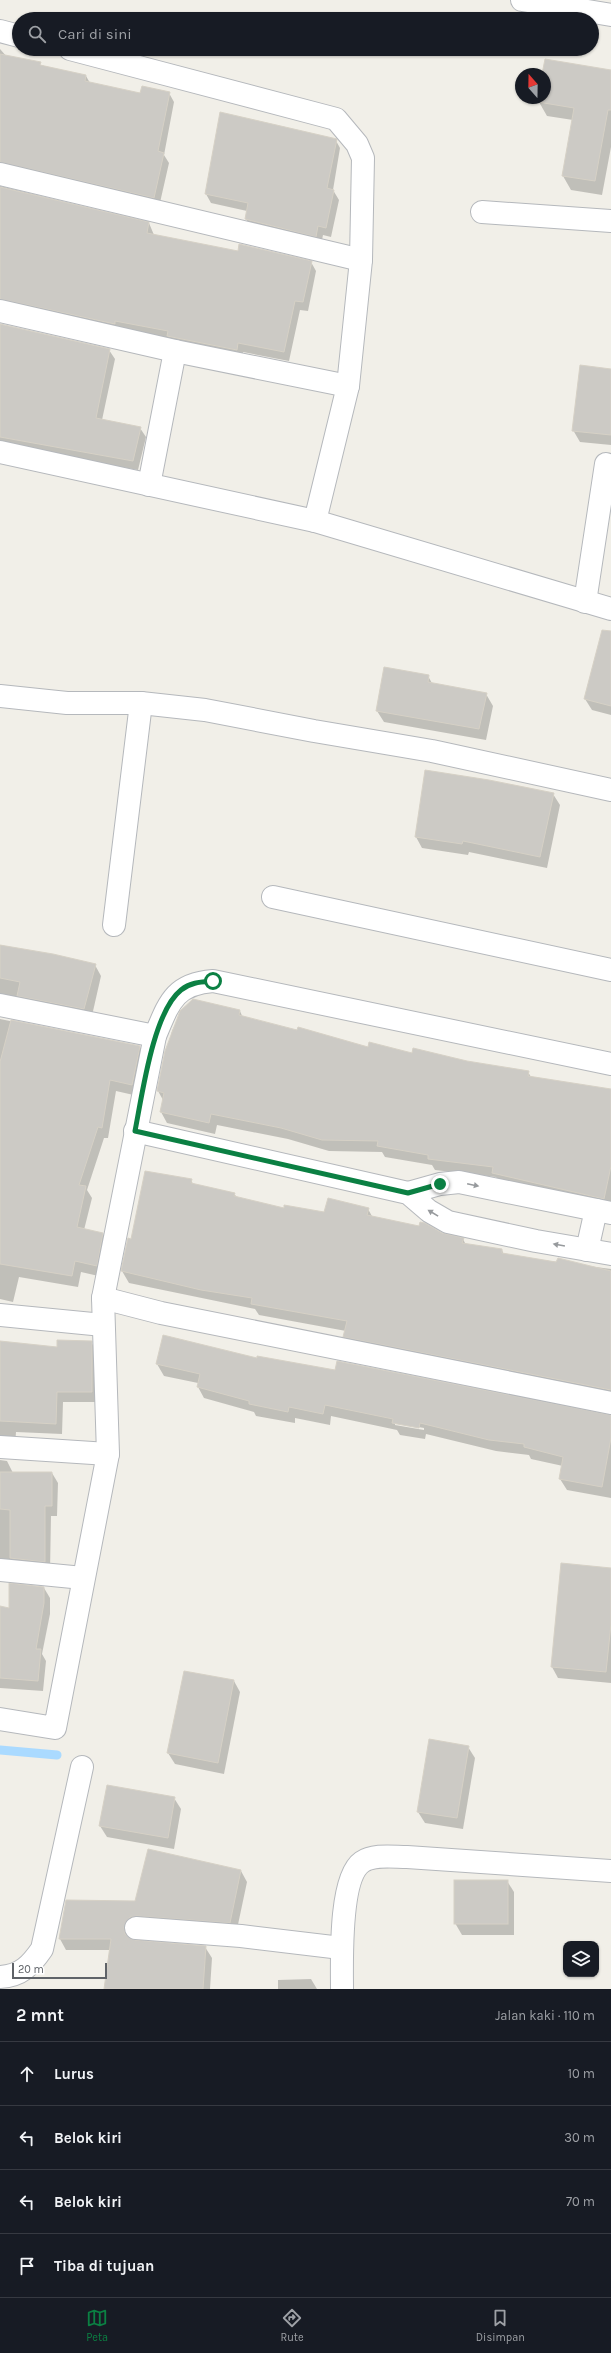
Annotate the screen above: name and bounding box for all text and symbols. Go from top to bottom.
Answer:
search box [12,12,599,56]
icon: search [26,23,48,45]
text: Cari di sini [58,25,132,43]
north arrow [515,68,551,104]
route start [204,972,222,990]
route end [431,1175,449,1193]
one-way arrow [467,1183,480,1189]
one-way arrow [427,1210,439,1217]
one-way arrow [553,1242,565,1248]
map controls [563,1941,599,1977]
button: layers [563,1941,599,1977]
scale bar [12,1961,107,1980]
text: 20 m [18,1963,44,1976]
text: 2 mnt [16,2005,64,2025]
text: Jalan kaki · 110 m [495,2008,595,2023]
icon: ahead [16,2063,38,2085]
text: Lurus [54,2065,94,2083]
text: 10 m [568,2066,595,2081]
icon: left [16,2127,38,2149]
text: Belok kiri [54,2129,122,2147]
text: 30 m [564,2130,595,2145]
icon: left [16,2191,38,2213]
text: Belok kiri [54,2193,122,2211]
text: 70 m [566,2194,595,2209]
icon: arrive [16,2255,38,2277]
text: Tiba di tujuan [54,2257,154,2275]
tab: Peta [86,2307,108,2344]
tab: Rute [280,2307,304,2344]
tab: Disimpan [476,2307,525,2344]

